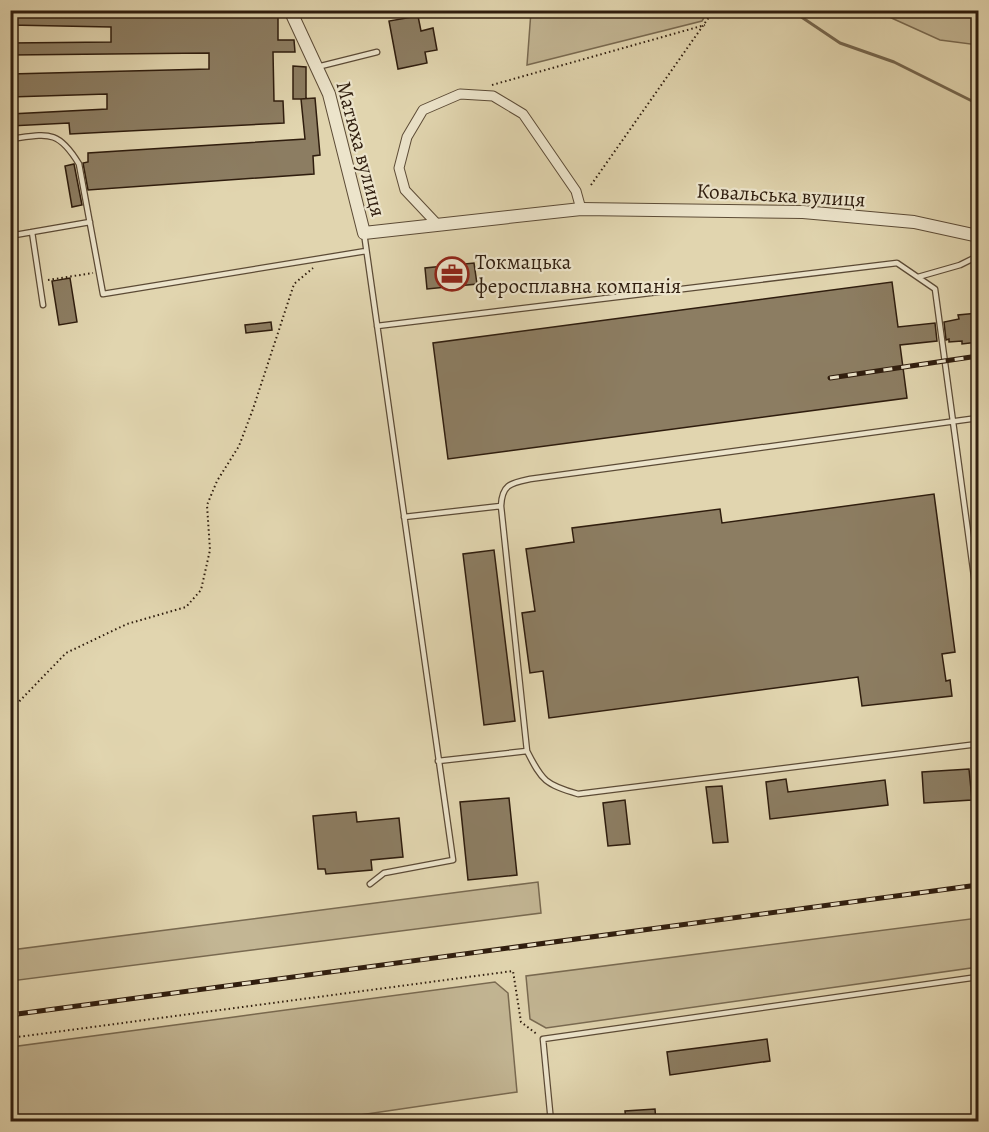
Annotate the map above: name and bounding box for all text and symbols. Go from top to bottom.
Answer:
street label: Матюха вулиця [329,78,393,220]
street label: Ковальська вулиця [696,177,866,213]
place label: Токмацька феросплавна компанія [475,248,681,300]
office icon: Токмацька феросплавна компанія [434,256,470,292]

